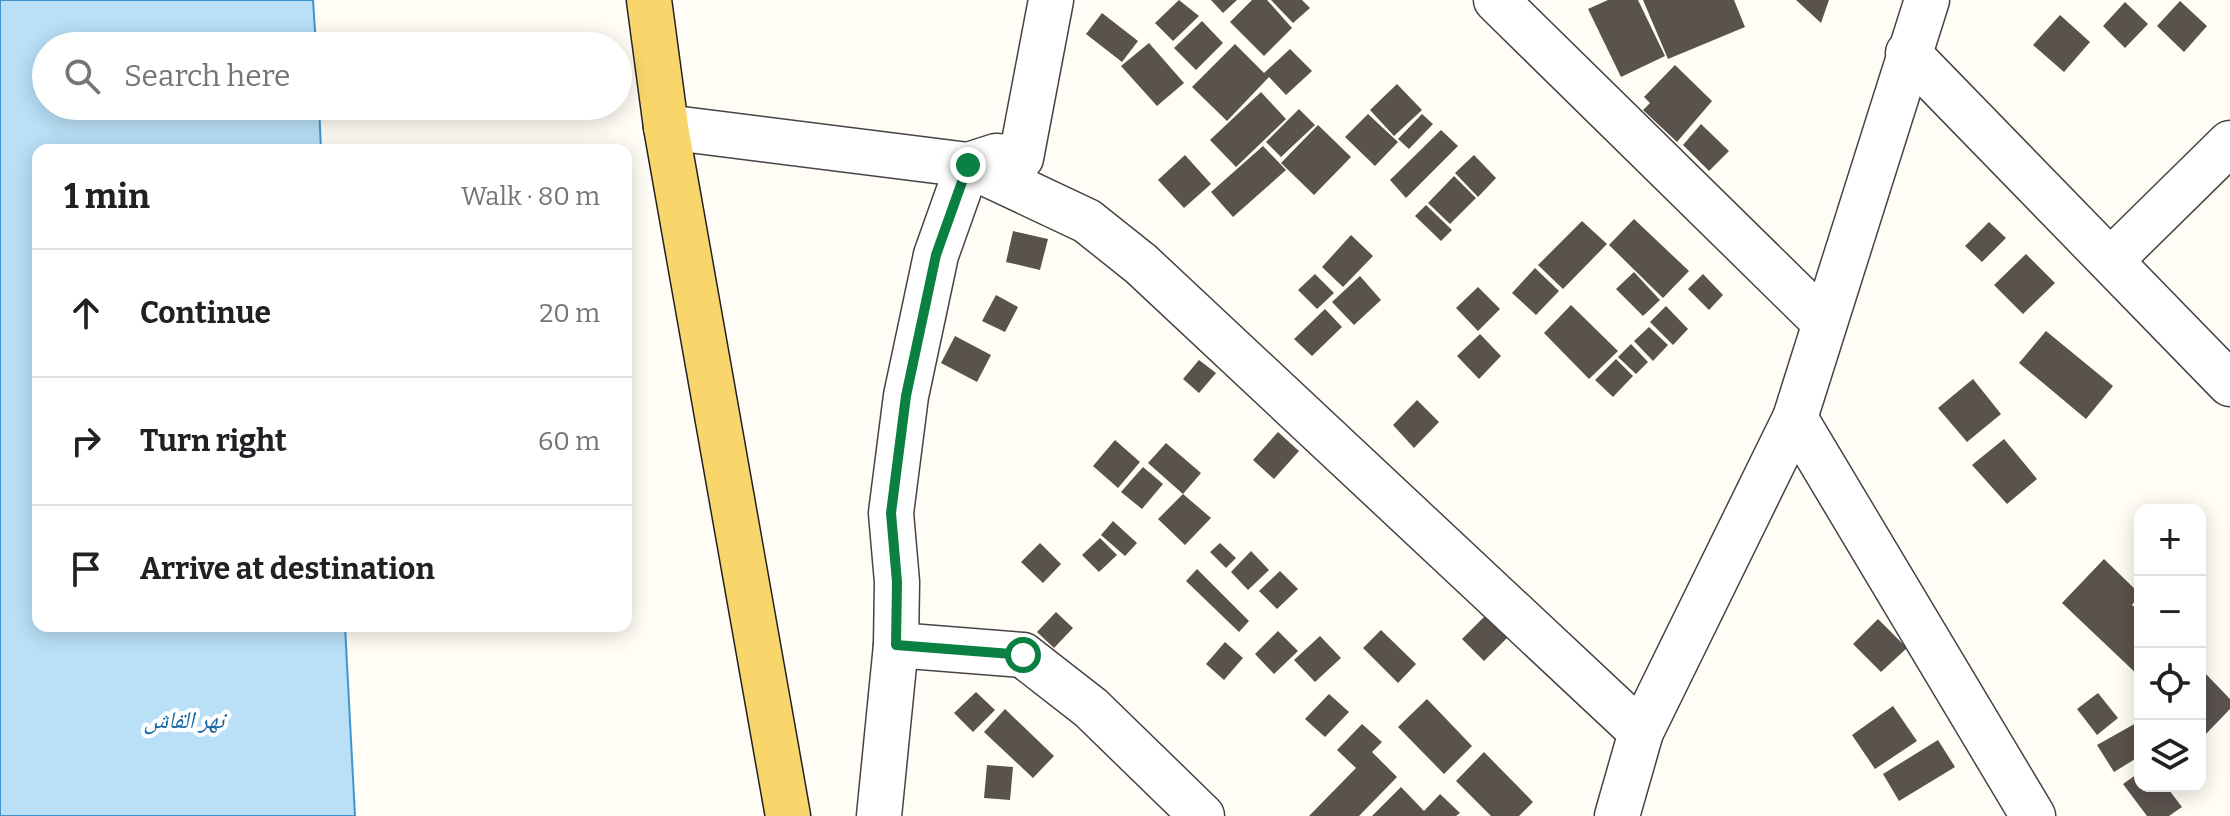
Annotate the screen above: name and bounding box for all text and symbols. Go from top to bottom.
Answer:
search box [32,32,632,120]
icon: search [60,54,104,98]
text: Search here [124,58,291,94]
route end [950,147,986,183]
text: 1 min [64,176,150,217]
text: Walk · 80 m [461,181,600,212]
icon: ahead [64,291,108,335]
text: Continue [140,295,271,331]
text: 20 m [539,298,600,329]
icon: right [64,419,108,463]
text: Turn right [140,423,287,459]
text: 60 m [538,426,600,457]
map controls [2134,504,2206,792]
button: + [2134,504,2206,576]
icon: arrive [64,547,108,591]
text: Arrive at destination [140,551,435,587]
button: − [2134,576,2206,648]
route start [1005,637,1041,673]
button: locate [2134,648,2206,720]
water label: نهر القاش [144,706,228,735]
button: layers [2134,720,2206,792]

